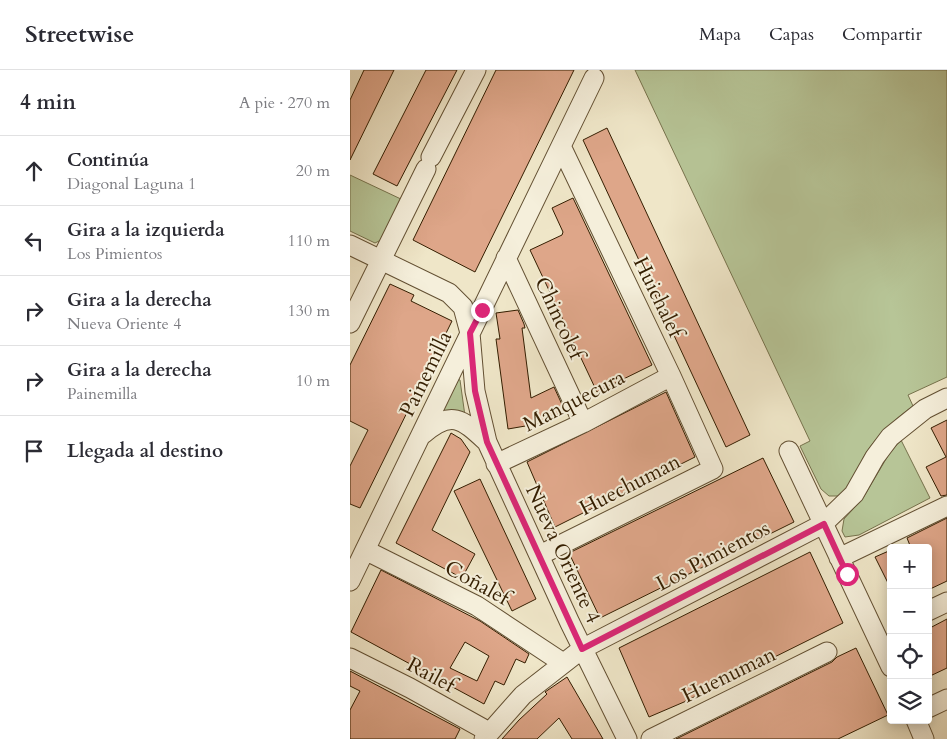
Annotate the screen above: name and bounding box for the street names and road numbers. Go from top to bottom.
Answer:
street label: Huichalef [626,252,692,345]
street label: Chincolef [527,272,592,367]
street label: Painemilla [393,326,459,422]
street label: Manquecura [518,363,630,439]
street label: Huechuman [574,447,686,523]
street label: Nueva Oriente 4 [518,480,608,628]
street label: Los Pimientos [651,514,775,598]
street label: Coñalef [439,553,518,614]
street label: Huenuman [677,640,781,710]
street label: Railef [402,650,463,701]

